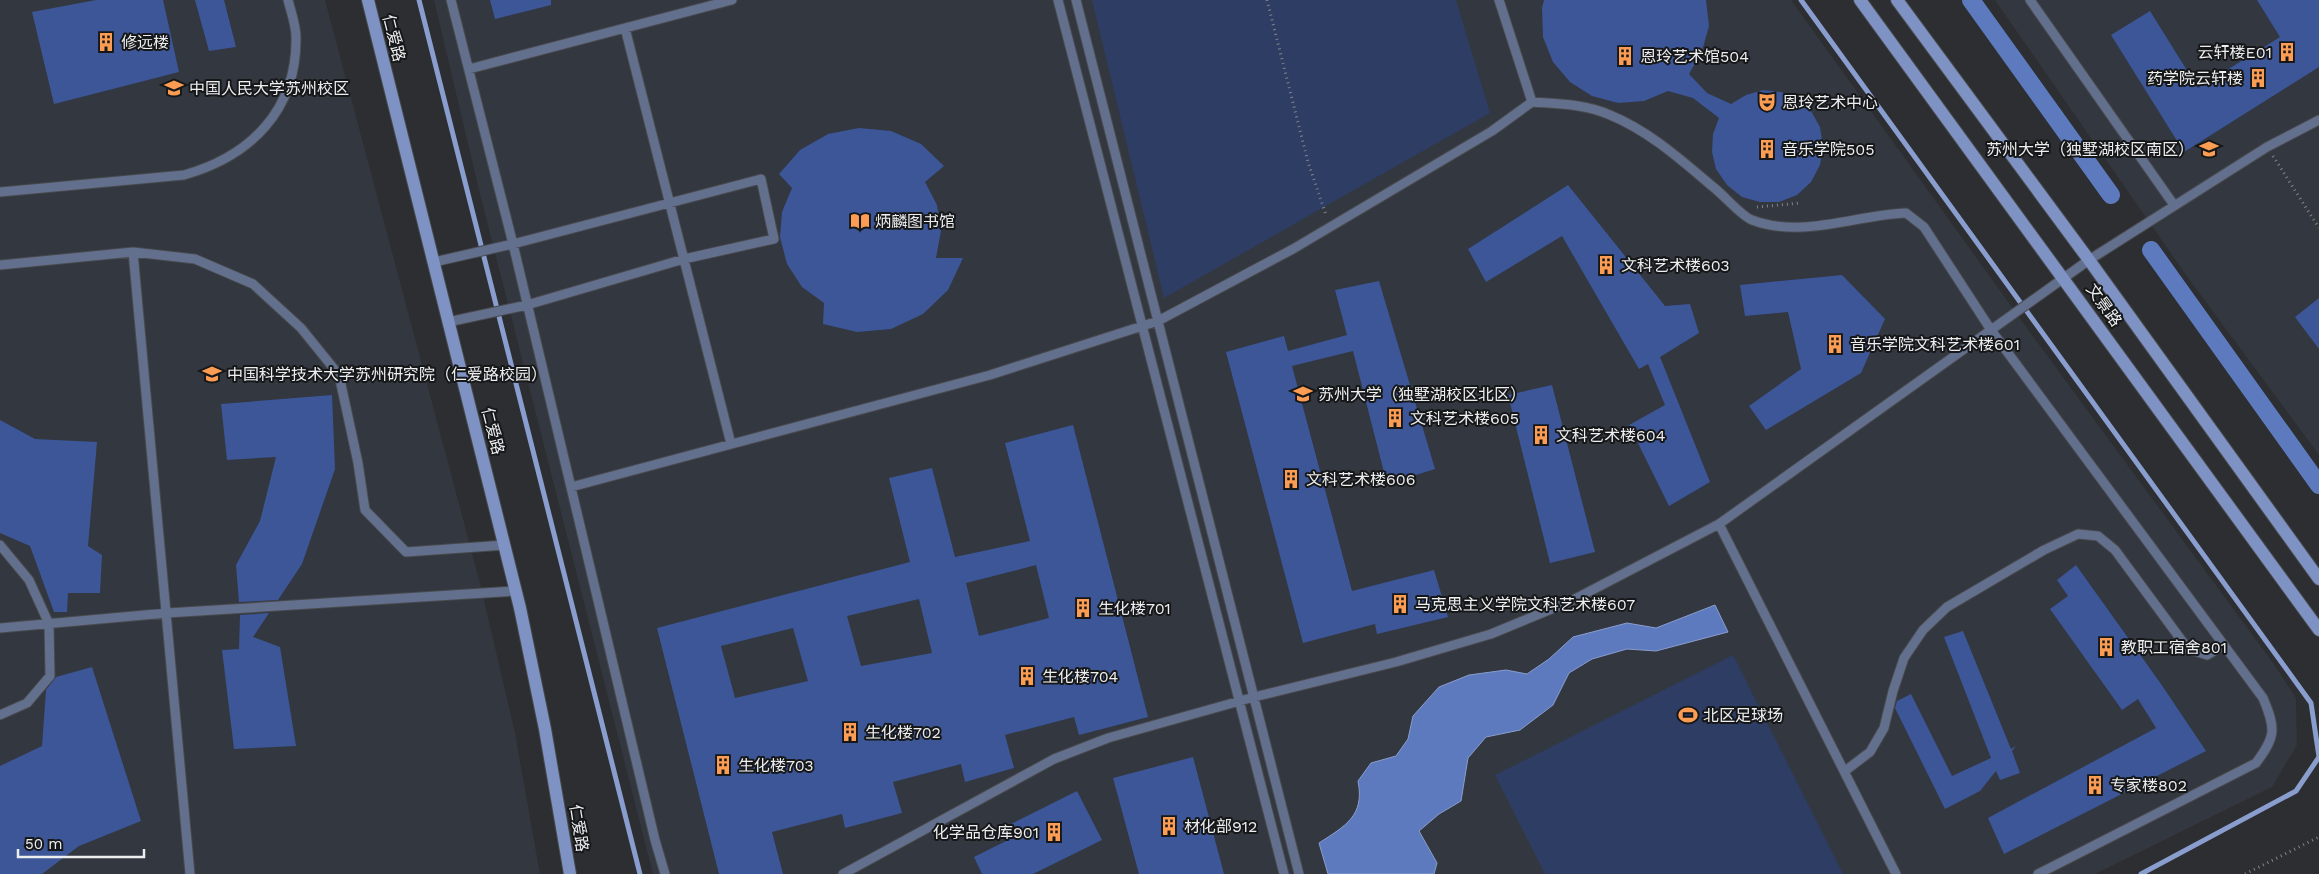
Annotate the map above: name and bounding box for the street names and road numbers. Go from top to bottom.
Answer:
street label: 仁爱路 [379,12,409,64]
street label: 文景路 [2082,280,2126,330]
street label: 仁爱路 [478,405,508,457]
street label: 仁爱路 [566,803,592,853]

